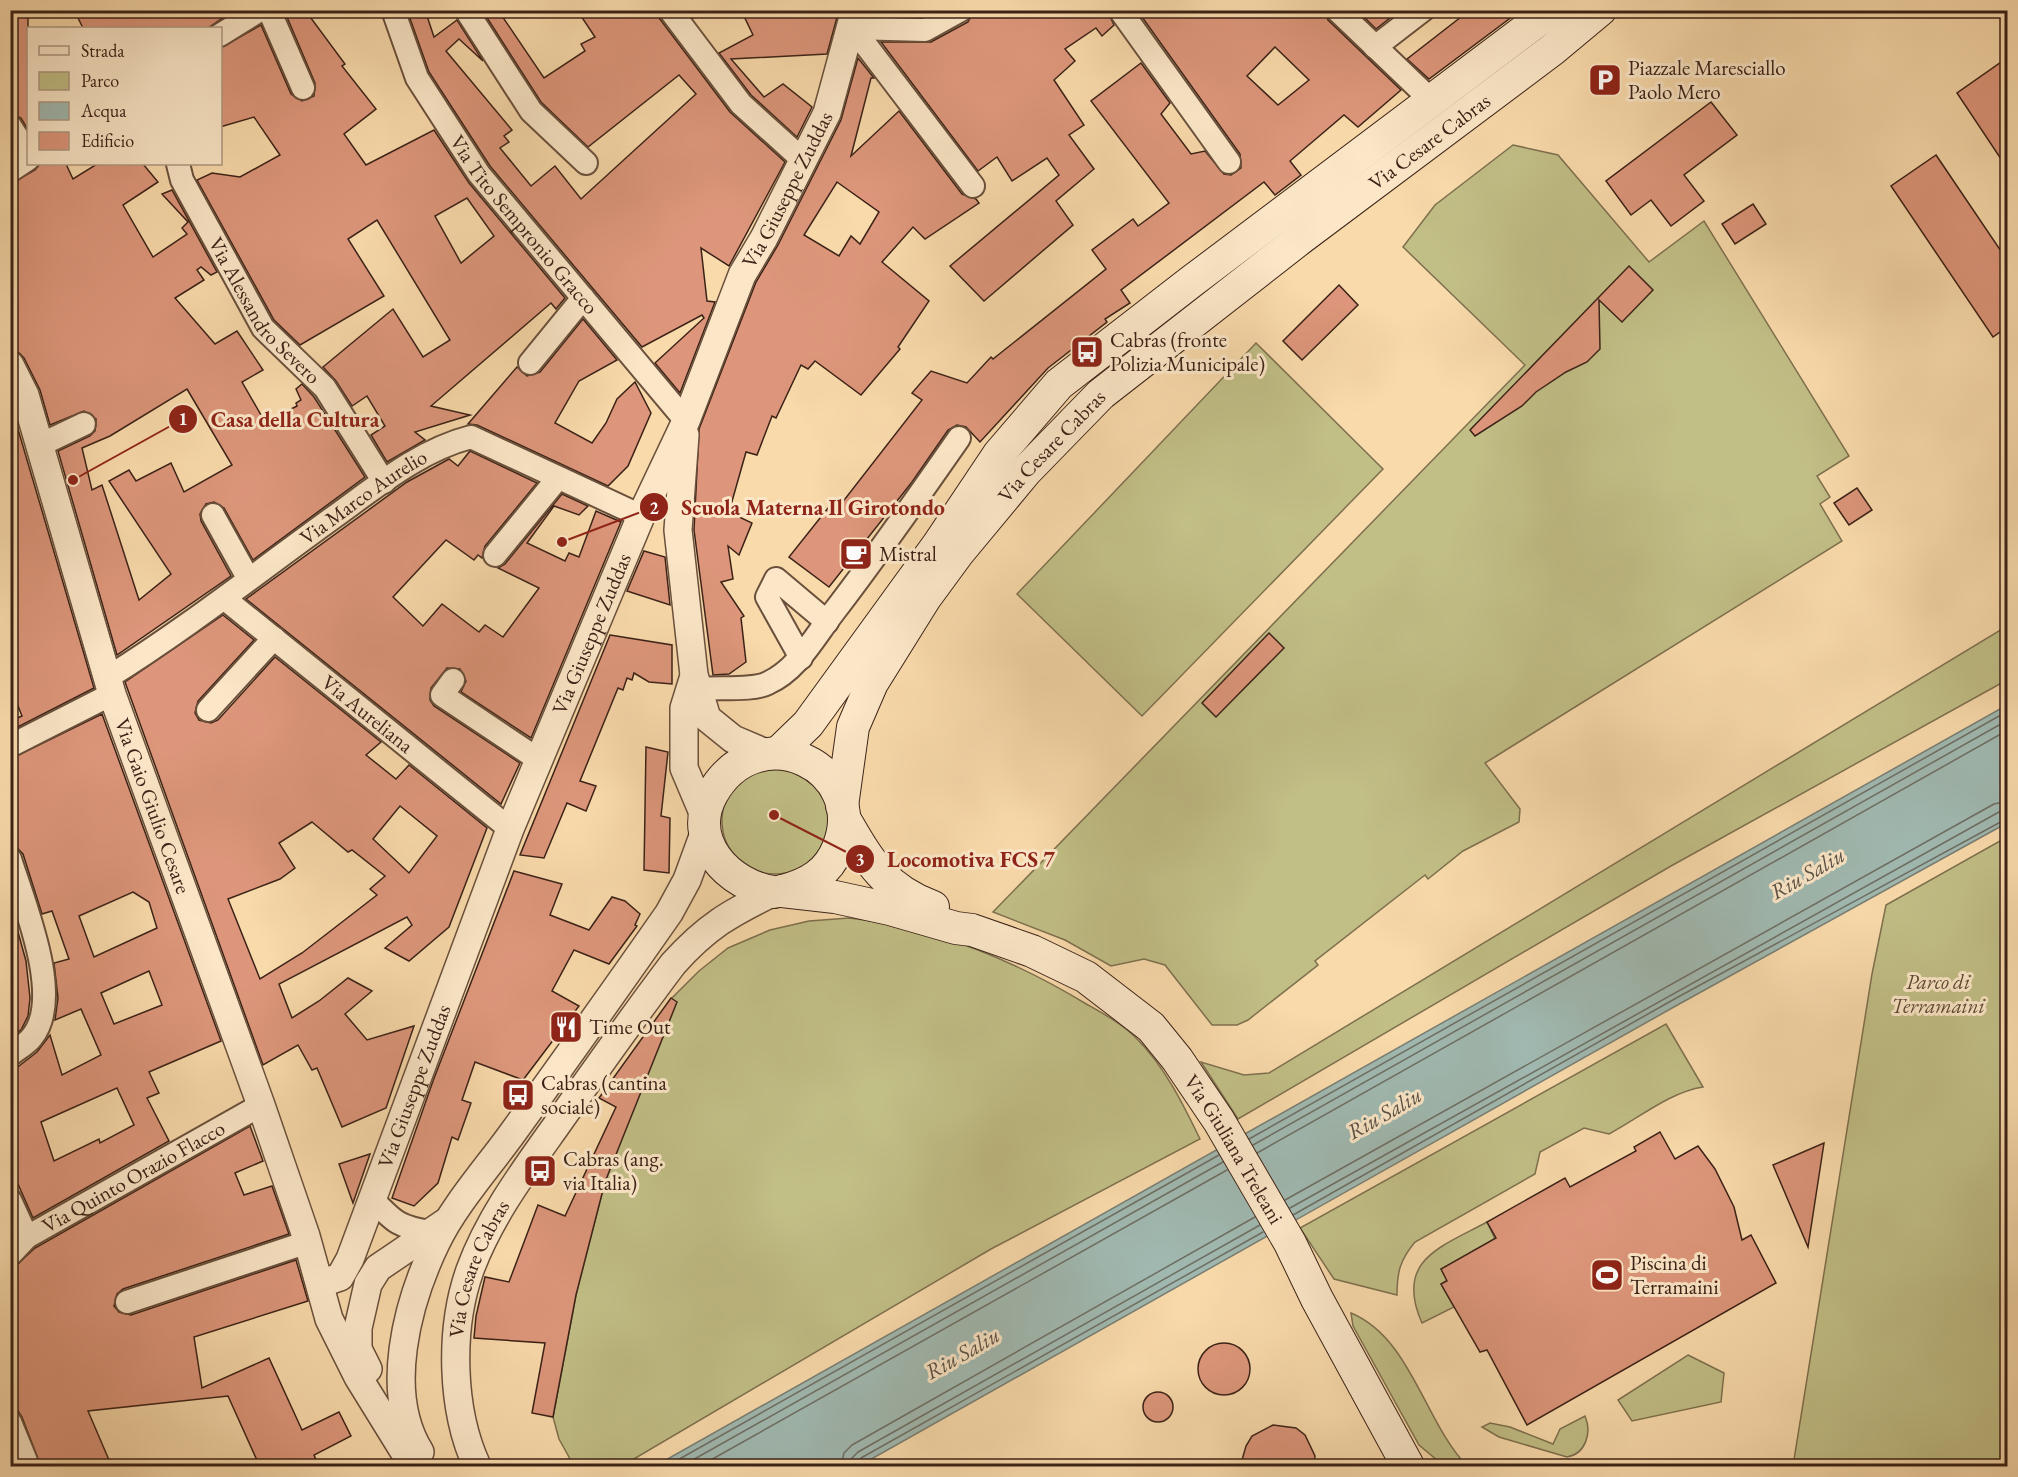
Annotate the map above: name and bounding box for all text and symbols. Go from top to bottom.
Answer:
legend [27,27,222,165]
text: Strada [81,39,125,62]
place label: Piazzale Maresciallo Paolo Mero [1628,54,1786,105]
parking icon: Piazzale Maresciallo Paolo Mero [1587,62,1623,98]
text: Parco [81,69,119,92]
street label: Via Cesare Cabras [1363,87,1496,196]
text: Acqua [80,99,127,122]
street label: Via Giuseppe Zuddas [735,107,839,273]
text: Edificio [81,129,134,152]
street label: Via Tito Sempronio Gracco [444,130,605,320]
street label: Via Alessandro Severo [203,232,327,390]
place label: Cabras (fronte Polizia Municipale) [1110,326,1265,377]
bus stop icon: Cabras (fronte Polizia Municipale) [1069,334,1105,370]
street label: Via Cesare Cabras [992,383,1111,508]
callout: Casa della Cultura [168,399,391,439]
text: Casa della Cultura [211,405,380,434]
text: 1 [178,407,188,430]
street label: Via Marco Aurelio [294,443,432,550]
callout: Scuola Materna Il Girotondo [639,487,956,527]
text: Scuola Materna Il Girotondo [681,493,945,522]
text: 2 [649,496,659,519]
cafe icon: Mistral [838,536,874,572]
place label: Mistral [879,540,937,567]
street label: Via Giuseppe Zuddas [545,549,637,718]
street label: Via Aureliana [316,668,420,759]
street label: Via Gaio Giulio Cesare [109,714,197,897]
callout: Locomotiva FCS 7 [845,839,1067,879]
water label: Riu Saliu [1765,840,1850,906]
text: Locomotiva FCS 7 [887,845,1055,874]
text: 3 [855,848,865,871]
park label: Parco di Terramaini [1891,968,1985,1019]
street label: Via Giuseppe Zuddas [371,1000,457,1172]
restaurant icon: Time Out [548,1009,584,1045]
place label: Time Out [589,1013,671,1040]
place label: Cabras (cantina sociale) [541,1069,668,1120]
street label: Via Giuliana Treleani [1178,1069,1290,1229]
bus stop icon: Cabras (cantina sociale) [500,1077,536,1113]
water label: Riu Saliu [1342,1080,1427,1146]
street label: Via Quinto Orazio Flacco [37,1114,229,1239]
place label: Cabras (ang. via Italia) [563,1145,664,1196]
bus stop icon: Cabras (ang. via Italia) [522,1153,558,1189]
street label: Via Cesare Cabras [442,1194,515,1339]
place label: Piscina di Terramaini [1630,1249,1719,1300]
sports icon: Piscina di Terramaini [1589,1257,1625,1293]
water label: Riu Saliu [920,1320,1005,1386]

